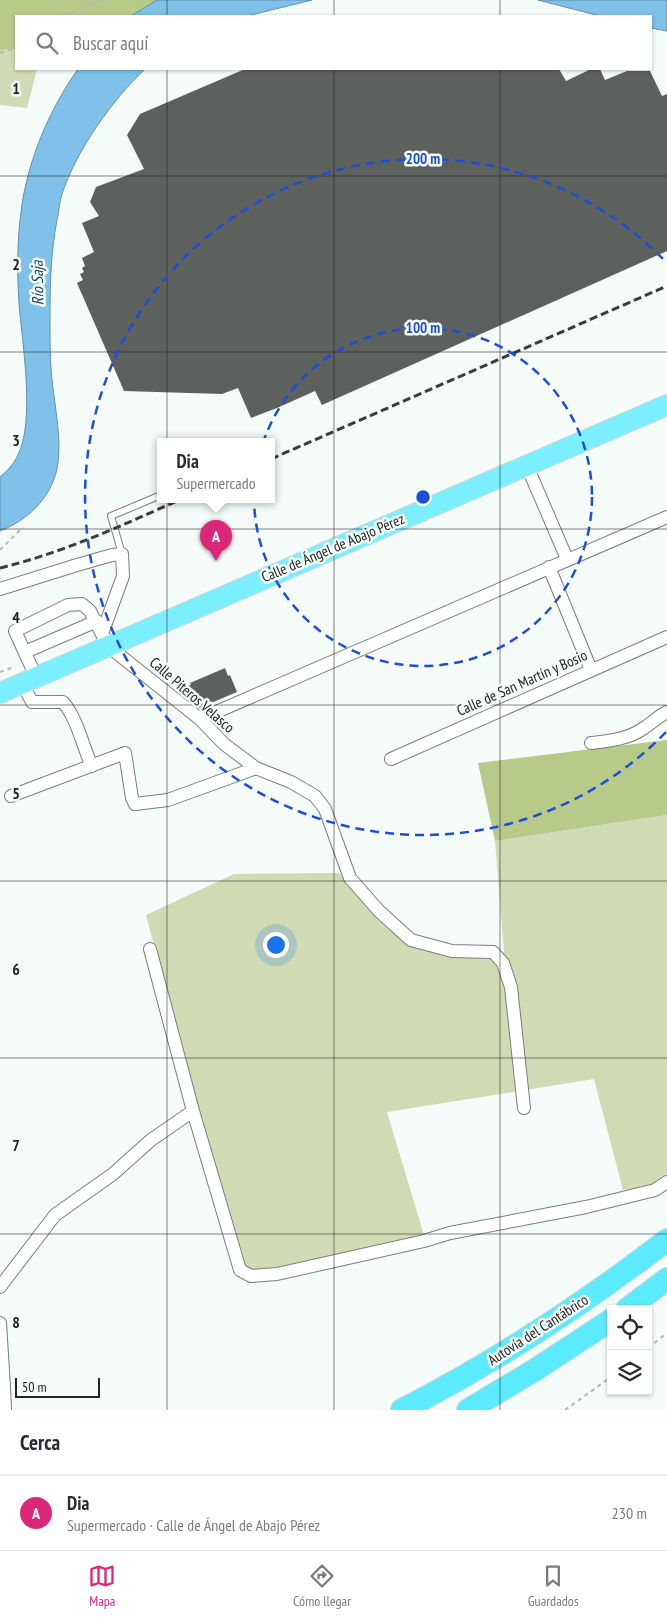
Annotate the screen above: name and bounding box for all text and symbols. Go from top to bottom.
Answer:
search box [15,15,652,70]
icon: search [33,29,61,57]
text: Buscar aquí [73,31,148,55]
text: 1 [12,78,20,98]
text: 200 m [406,149,440,168]
text: 2 [12,254,20,274]
water label: Río Saja [27,259,47,305]
text: 100 m [406,318,440,337]
text: 3 [12,430,20,450]
popup [157,438,275,503]
text: Dia [176,449,199,473]
text: Supermercado [176,473,256,493]
centre of rings [414,488,432,506]
street label: Calle de Ángel de Abajo Pérez [258,509,407,586]
pin: A [200,520,232,561]
text: 4 [12,607,20,627]
street label: Calle de San Martín y Bosio [454,645,590,720]
street label: Calle Piteros Velasco [146,653,239,737]
text: 5 [12,783,20,803]
your location [263,932,289,958]
text: 6 [12,959,20,979]
text: 7 [12,1135,20,1155]
street label: Autovía del Cantábrico [484,1290,592,1369]
map controls [607,1305,652,1395]
button: locate [607,1305,652,1350]
text: 8 [12,1312,20,1332]
button: layers [607,1350,652,1395]
scale bar [15,1375,100,1398]
text: 50 m [22,1378,47,1396]
text: Cerca [20,1429,60,1456]
text: Dia [67,1491,89,1515]
text: A [32,1503,40,1523]
text: 230 m [612,1503,647,1523]
text: Supermercado · Calle de Ángel de Abajo Pérez [67,1515,320,1535]
tab: Mapa [88,1562,116,1610]
tab: Cómo llegar [293,1562,351,1610]
tab: Guardados [528,1562,579,1610]

